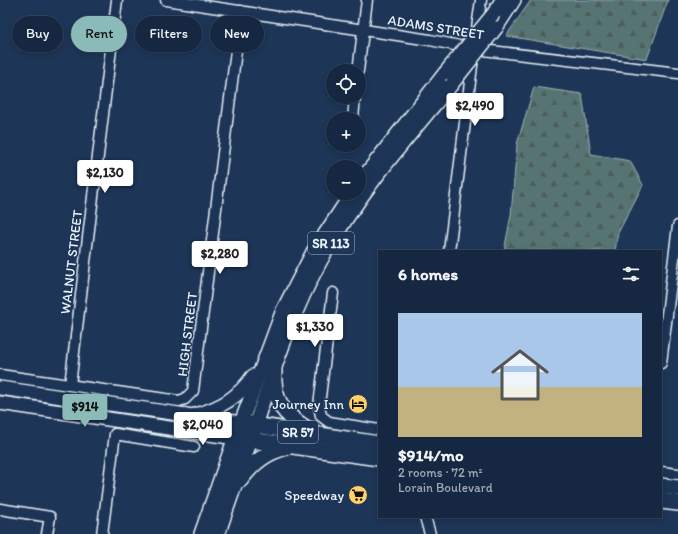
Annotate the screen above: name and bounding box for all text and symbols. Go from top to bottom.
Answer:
street label: ADAMS STREET [387,11,485,44]
chip: Buy [12,16,63,52]
chip: Rent [71,16,127,52]
chip: Filters [135,16,202,52]
chip: New [210,16,264,52]
map controls [326,64,366,200]
button: locate [326,64,366,104]
pin: $2,490 [442,93,508,127]
text: $2,490 [455,98,495,113]
button: + [326,112,366,152]
pin: $2,130 [72,160,138,194]
button: − [326,160,366,200]
text: $2,130 [86,165,124,180]
street label: WALNUT STREET [57,209,86,315]
road number: SR 113 [308,232,354,254]
pin: $2,280 [187,241,253,275]
text: $2,280 [201,246,239,261]
icon: filters [620,263,642,285]
text: 6 homes [398,264,458,284]
street label: HIGH STREET [174,291,201,377]
pin: $1,330 [282,314,348,348]
text: $1,330 [296,319,334,334]
icon: home [484,339,556,411]
hotel icon: Journey Inn [347,393,369,415]
pin: $914 [61,394,109,428]
place label: Journey Inn [272,396,345,413]
text: $914 [71,399,99,414]
pin: $2,040 [170,412,236,446]
text: $2,040 [183,417,223,432]
road number: SR 57 [278,421,318,443]
text: $914/mo [398,445,464,465]
text: 2 rooms · 72 m² [398,465,483,480]
text: Lorain Boulevard [398,480,493,495]
supermarket icon: Speedway [347,484,369,506]
place label: Speedway [285,487,344,504]

